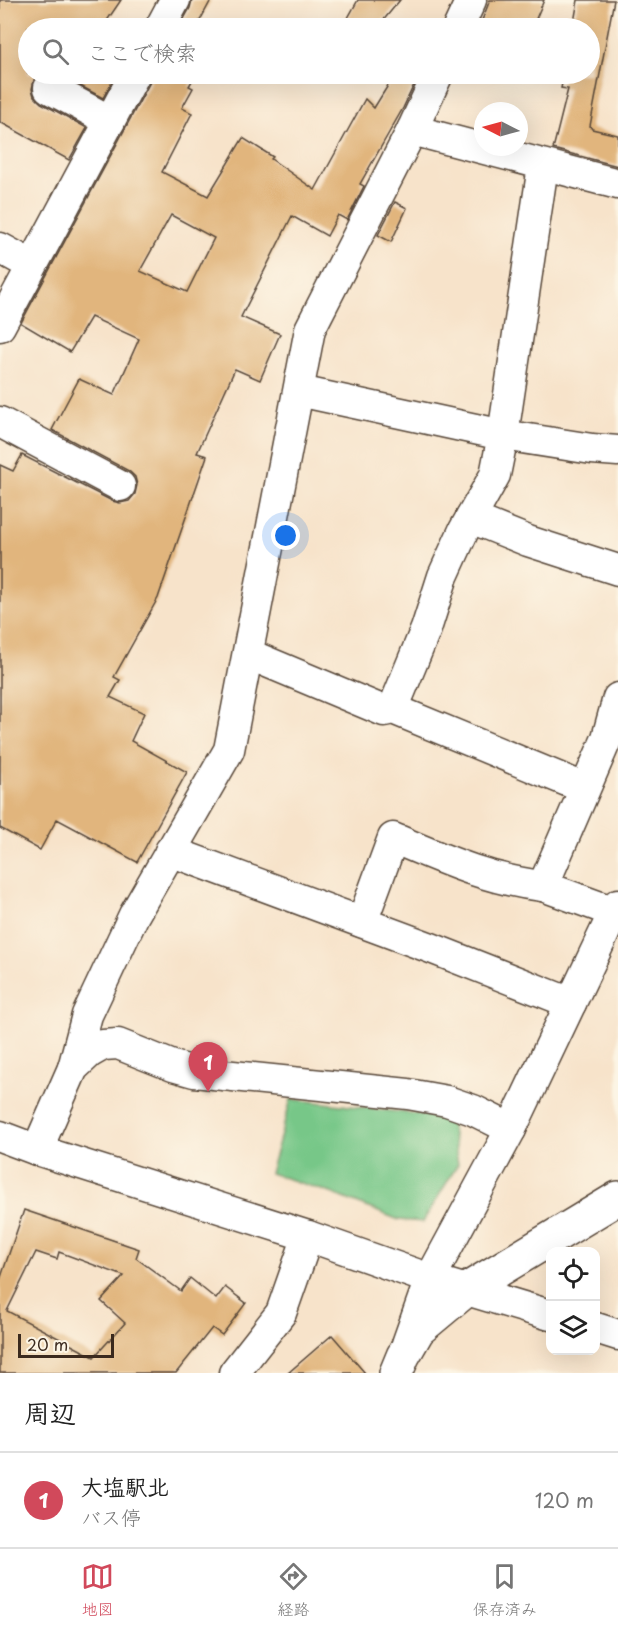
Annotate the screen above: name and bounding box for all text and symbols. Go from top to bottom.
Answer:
search box [18,18,600,84]
icon: search [39,35,72,68]
text: ここで検索 [87,35,197,68]
north arrow [474,102,528,156]
your location [271,521,300,550]
pin: 1 [188,1042,228,1092]
map controls [546,1247,600,1355]
button: locate [546,1247,600,1301]
button: layers [546,1301,600,1355]
scale bar [18,1331,114,1358]
text: 20 m [27,1332,68,1356]
text: 周辺 [24,1393,76,1432]
text: 大塩駅北 [81,1469,169,1502]
text: 1 [39,1485,48,1515]
text: 120 m [535,1485,594,1515]
text: バス停 [81,1502,141,1532]
tab: 地図 [81,1560,114,1620]
tab: 経路 [277,1560,310,1620]
tab: 保存済み [473,1560,537,1620]

